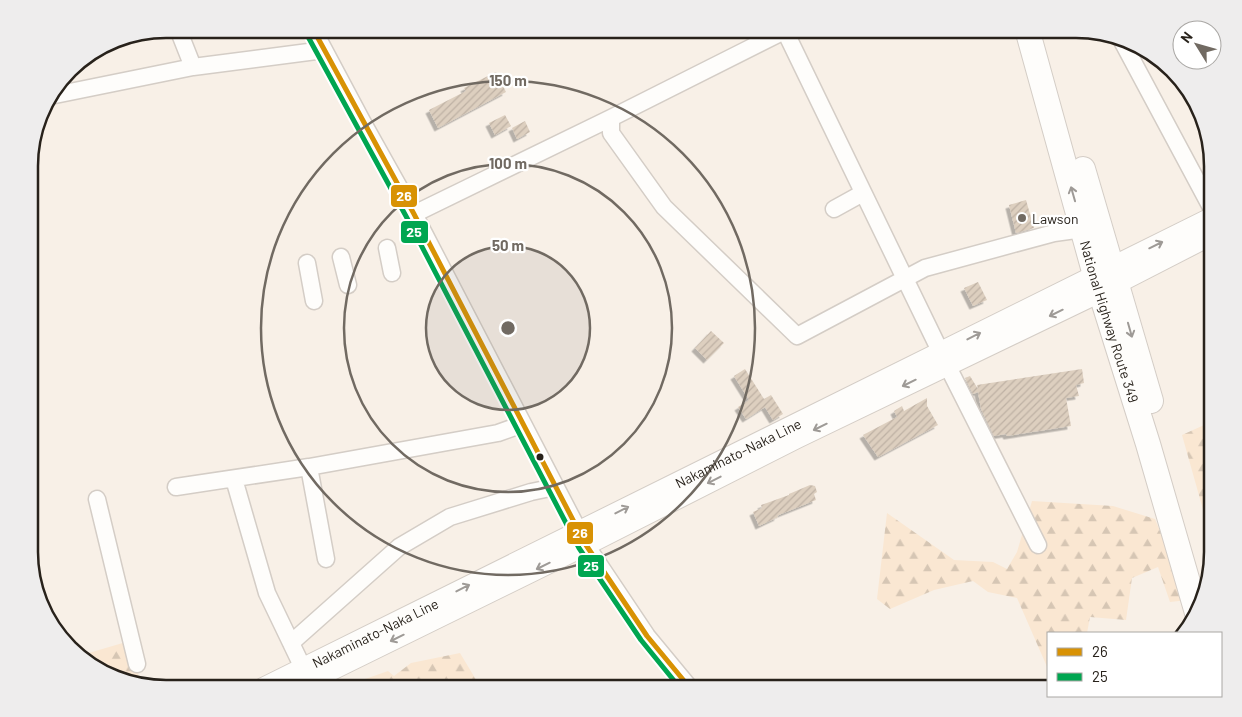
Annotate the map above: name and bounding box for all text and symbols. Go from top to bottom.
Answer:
north arrow [1172,20,1222,70]
text: N [1177,28,1196,46]
text: 150 m [489,71,527,89]
text: 100 m [489,154,527,172]
line badge: 26 [390,184,418,208]
one-way arrow [1068,186,1078,202]
text: 26 [396,187,412,204]
place label: Lawson [1032,210,1079,227]
marker: Lawson [1016,212,1028,224]
line badge: 25 [400,220,429,244]
text: 25 [406,223,422,240]
text: 50 m [492,236,524,254]
street label: National Highway Route 349 [1077,238,1143,405]
one-way arrow [1148,239,1163,249]
one-way arrow [1049,309,1064,318]
centre of rings [499,319,517,337]
one-way arrow [1126,321,1136,337]
one-way arrow [966,331,981,340]
one-way arrow [902,379,917,389]
street label: Nakaminato-Naka Line [672,414,804,491]
one-way arrow [813,423,828,432]
unlabelled marker [535,452,545,462]
one-way arrow [707,476,722,485]
one-way arrow [615,504,630,514]
line badge: 26 [566,521,594,545]
text: 26 [572,524,588,541]
line badge: 25 [577,554,605,578]
text: 25 [583,557,599,574]
one-way arrow [535,561,550,571]
one-way arrow [455,583,470,593]
street label: Nakaminato-Naka Line [309,594,441,671]
legend [1047,632,1222,697]
one-way arrow [390,634,405,643]
text: 26 [1092,642,1108,660]
text: 25 [1092,667,1108,685]

